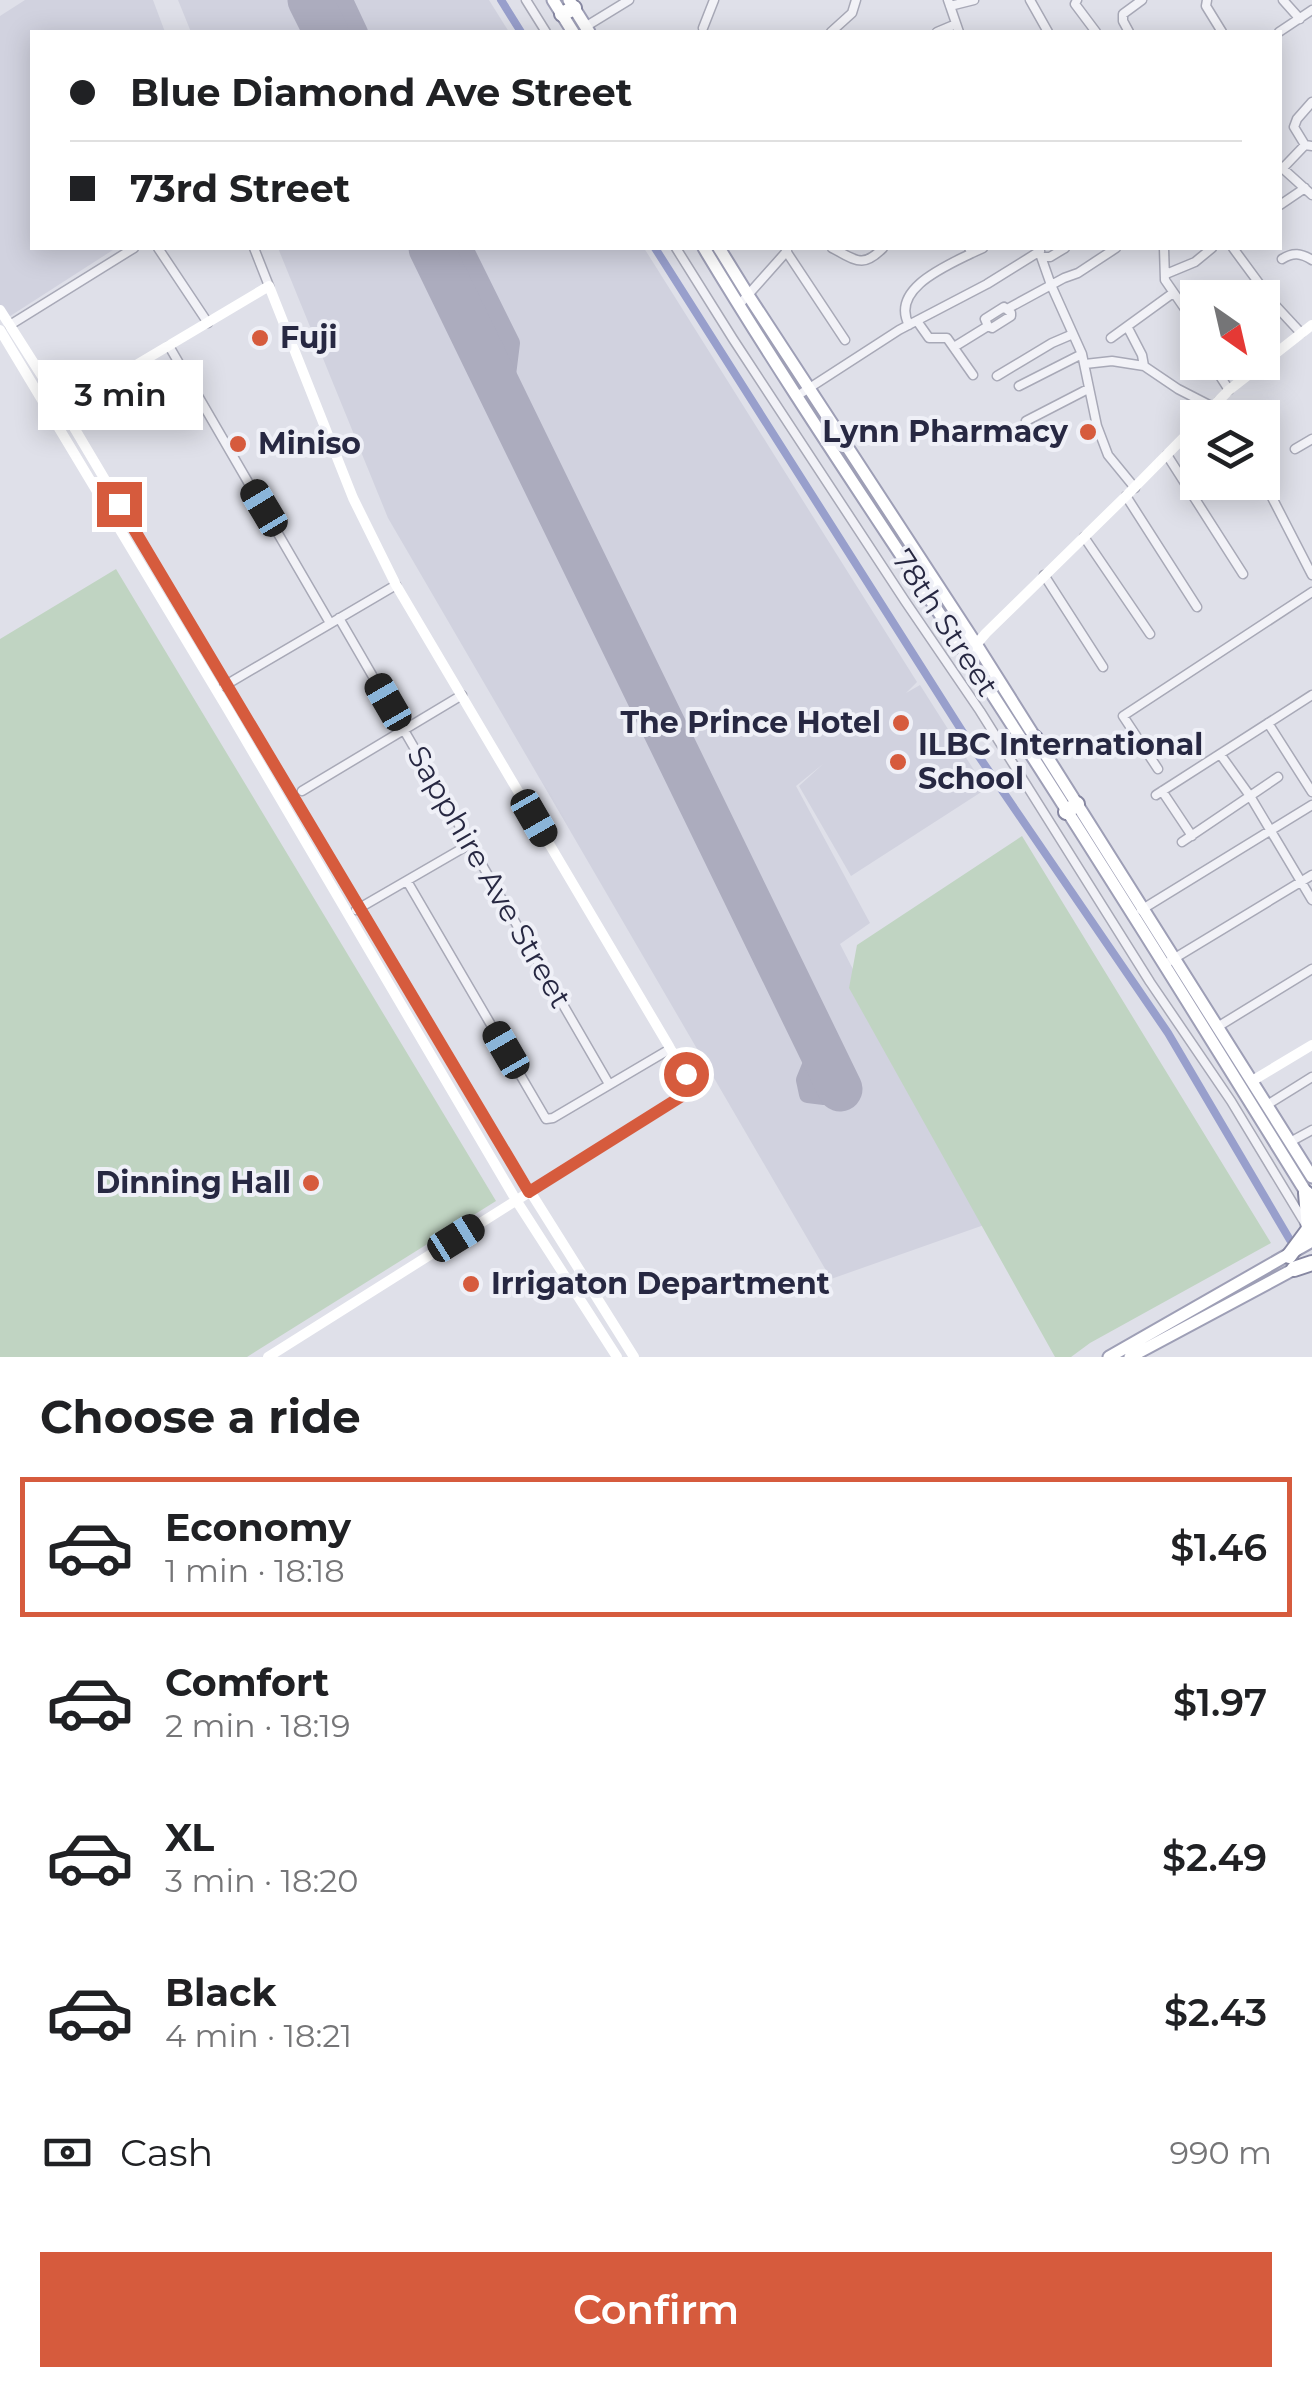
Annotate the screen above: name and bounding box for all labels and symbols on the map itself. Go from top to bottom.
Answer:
north arrow [1180,280,1280,380]
place label: Fuji [280,319,338,356]
marker: Fuji [249,327,271,349]
callout: 3 min [36,359,202,429]
place label: Lynn Pharmacy [822,413,1069,450]
marker: Lynn Pharmacy [1077,421,1099,443]
place label: Miniso [258,425,361,462]
marker: Miniso [227,433,249,455]
car [236,475,292,541]
route end [97,482,142,527]
street label: 78th Street [884,543,1006,703]
car [360,669,416,735]
place label: The Prince Hotel [620,704,881,741]
marker: The Prince Hotel [890,712,912,734]
place label: ILBC International School [918,726,1203,797]
street label: Sapphire Ave Street [399,739,579,1014]
marker: ILBC International School [887,751,909,773]
car [506,785,562,851]
car [478,1017,534,1083]
route start [664,1052,709,1097]
place label: Dinning Hall [96,1164,291,1201]
marker: Dinning Hall [300,1172,322,1194]
car [423,1209,489,1267]
place label: Irrigaton Department [491,1265,830,1302]
marker: Irrigaton Department [460,1273,482,1295]

